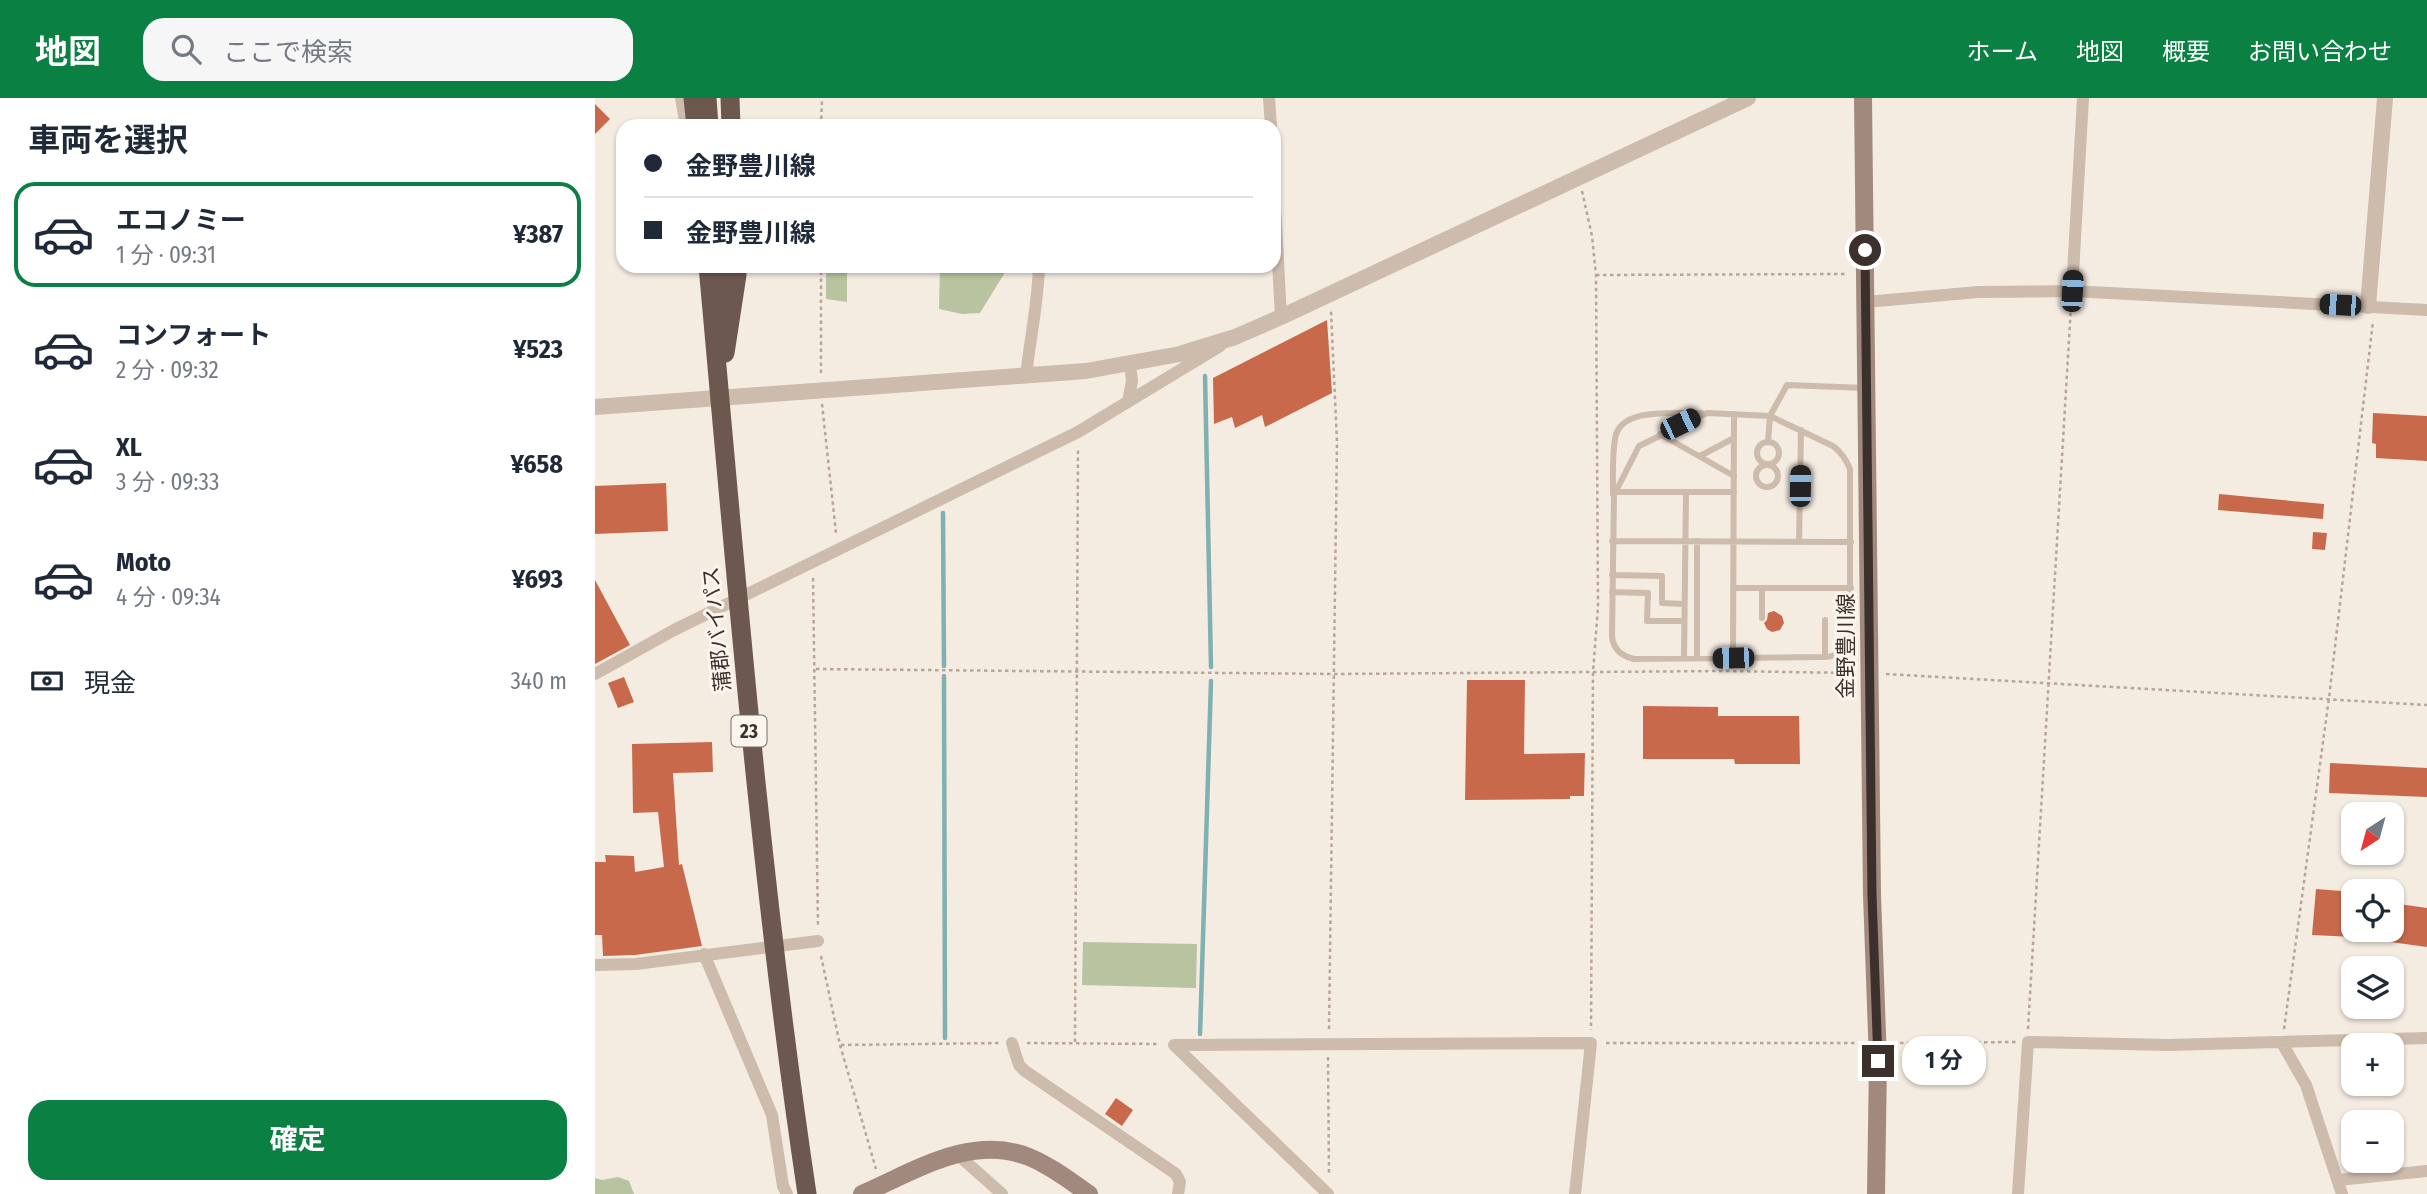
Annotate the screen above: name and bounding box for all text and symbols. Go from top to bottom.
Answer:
search box [143,18,633,81]
icon: search [167,30,205,68]
text: 地図 [35,32,101,72]
text: ここで検索 [223,37,353,68]
text: ホーム [1967,38,2038,66]
text: 地図 [2076,38,2124,66]
text: 概要 [2162,38,2210,66]
text: お問い合わせ [2248,38,2392,66]
text: 車両を選択 [28,121,188,159]
text: 金野豊川線 [686,151,816,182]
icon: car [32,203,95,266]
text: エコノミー [116,205,246,236]
text: 金野豊川線 [686,218,816,249]
text: ¥387 [513,219,563,250]
route start [1849,234,1881,266]
text: 1 分 · 09:31 [116,241,216,269]
car [2061,269,2084,313]
car [2319,293,2362,317]
icon: car [32,318,95,381]
text: コンフォート [116,320,271,351]
text: ¥523 [513,334,563,365]
text: 2 分 · 09:32 [116,356,219,384]
car [1657,405,1704,443]
text: XL [116,432,142,463]
icon: car [32,433,95,496]
text: ¥658 [510,449,563,480]
car [1790,465,1811,507]
text: 3 分 · 09:33 [116,468,219,496]
text: Moto [116,547,171,578]
icon: car [32,548,95,611]
text: ¥693 [512,564,563,595]
street label: 蒲郡バイパス [698,565,736,693]
text: 4 分 · 09:34 [116,583,221,611]
street label: 金野豊川線 [1833,594,1859,699]
car [1712,647,1755,669]
icon: cash [28,662,66,700]
text: 340 m [511,667,567,695]
text: 現金 [84,668,136,699]
road number: 23 [731,716,767,746]
north arrow [2341,802,2405,864]
map controls [2341,802,2404,1173]
button: locate [2341,879,2404,942]
button: layers [2341,956,2404,1019]
button: + [2341,1033,2404,1096]
callout: 1 分 [1903,1037,1987,1086]
route end [1862,1045,1894,1077]
text: 1 分 [1925,1046,1963,1074]
button: 確定 [28,1100,567,1180]
button: − [2341,1110,2404,1173]

